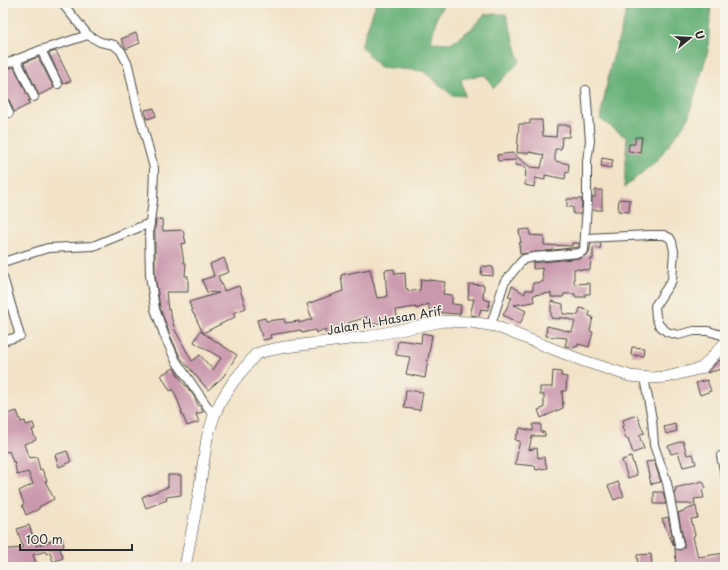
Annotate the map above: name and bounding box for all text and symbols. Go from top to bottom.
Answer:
north arrow [670,18,710,58]
text: U [691,28,709,41]
street label: Jalan H. Hasan Arif [325,301,444,339]
scale bar [20,526,132,552]
text: 100 m [26,530,63,548]

